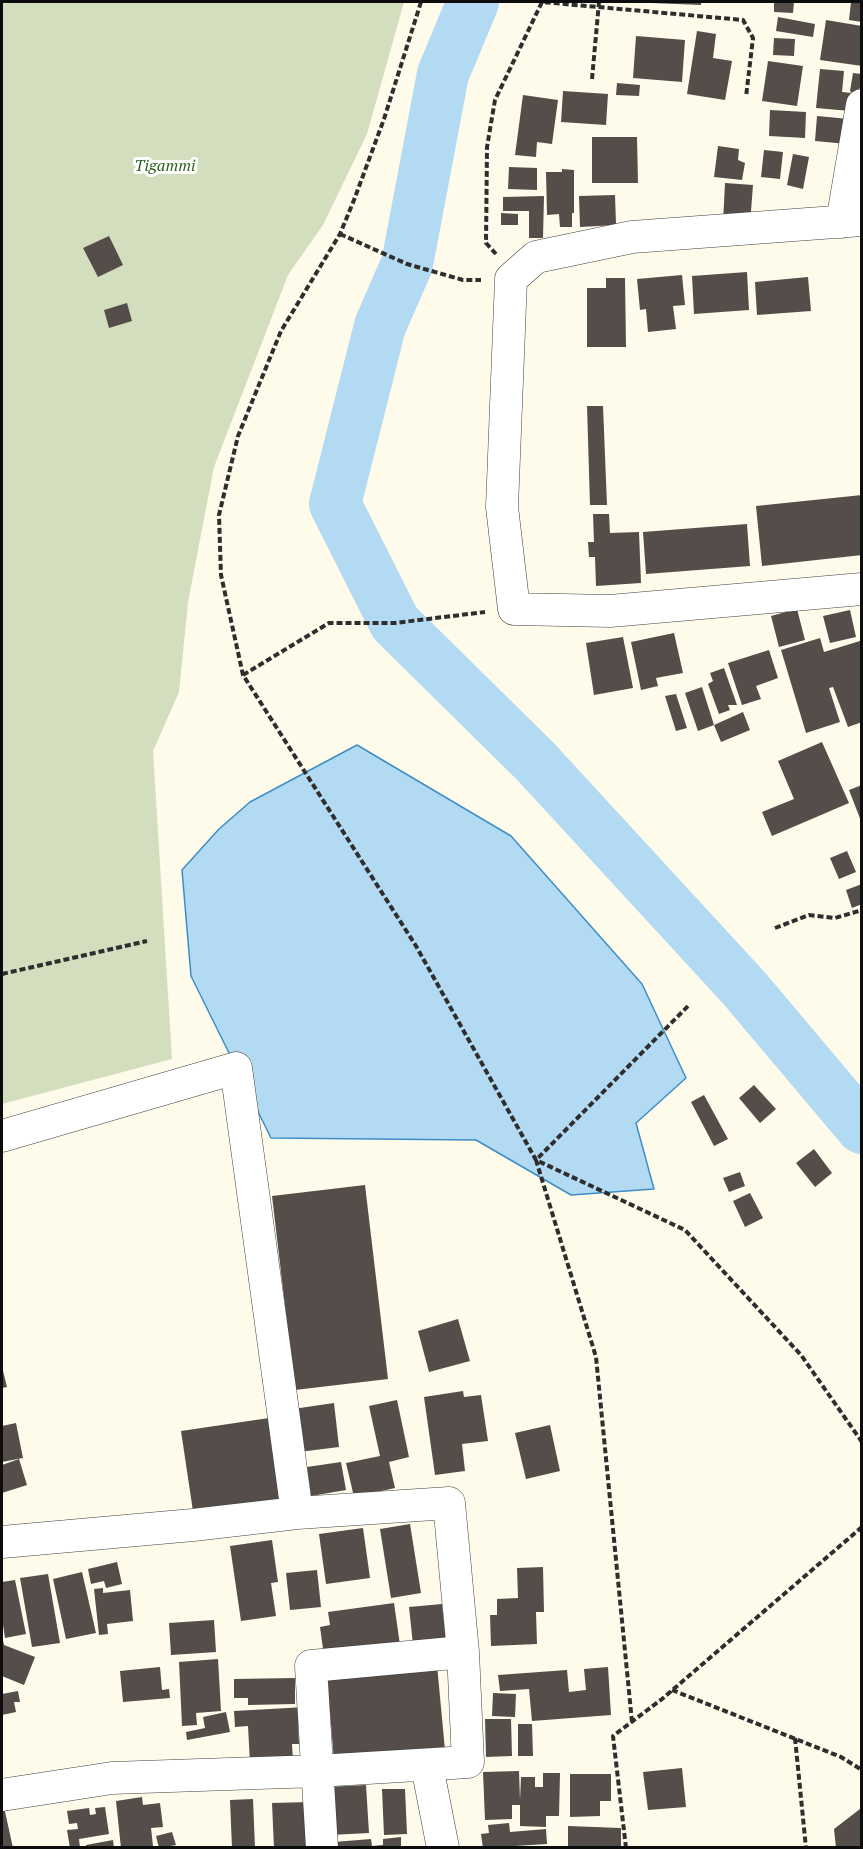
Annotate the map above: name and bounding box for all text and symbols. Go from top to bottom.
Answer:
park label: Tigammi [135,156,195,176]

